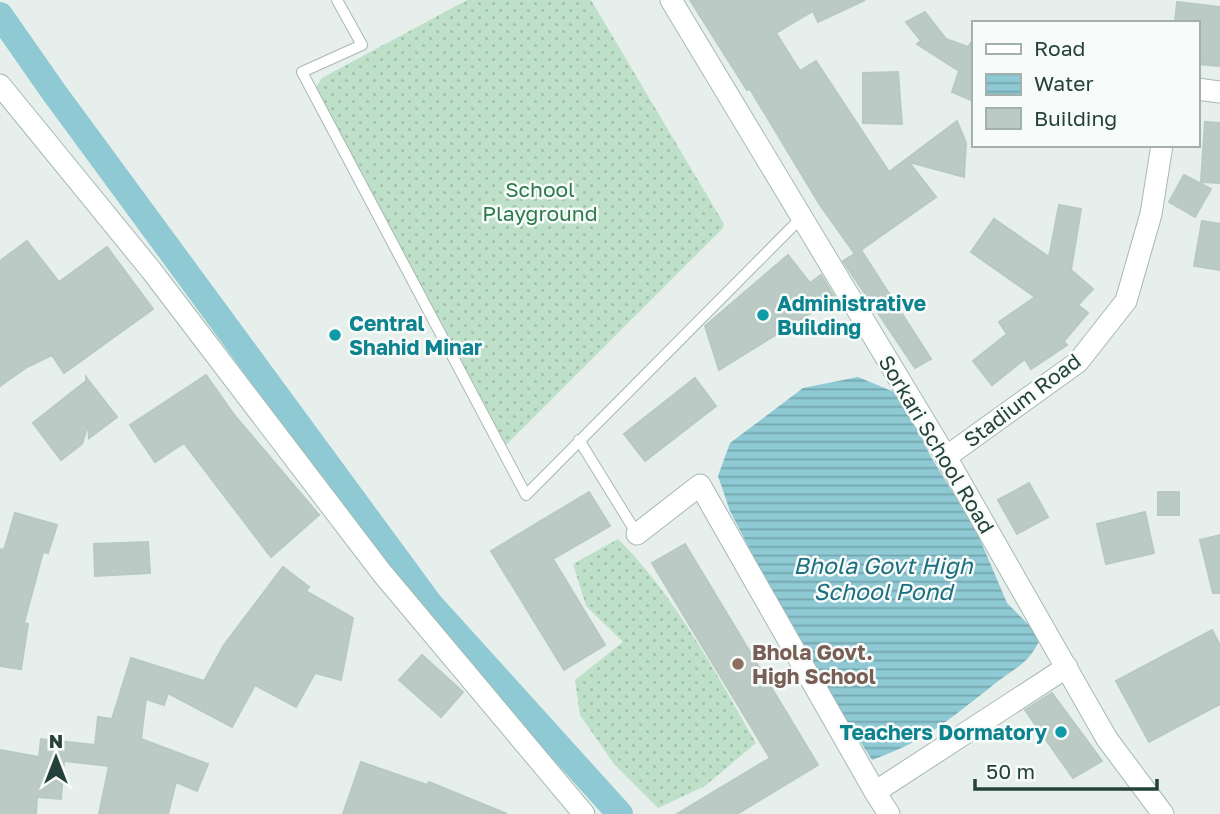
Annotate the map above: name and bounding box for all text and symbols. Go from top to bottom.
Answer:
legend [972,21,1199,147]
text: Road [1034,35,1085,61]
text: Water [1034,70,1094,96]
text: Building [1034,105,1117,131]
park label: School Playground [482,176,598,226]
place label: Administrative Building [777,290,926,340]
marker: Administrative Building [755,307,771,323]
place label: Central Shahid Minar [349,310,482,360]
marker: Central Shahid Minar [327,327,343,343]
street label: Stadium Road [958,348,1086,452]
street label: Sorkari School Road [874,350,1000,538]
water label: Bhola Govt High School Pond [793,551,974,605]
place label: Bhola Govt. High School [752,639,876,689]
marker: Bhola Govt. High School [730,656,746,672]
place label: Teachers Dormatory [839,719,1047,745]
north arrow [21,723,91,793]
marker: Teachers Dormatory [1053,724,1069,740]
text: N [49,729,63,752]
scale bar [975,748,1157,792]
text: 50 m [986,758,1035,784]

